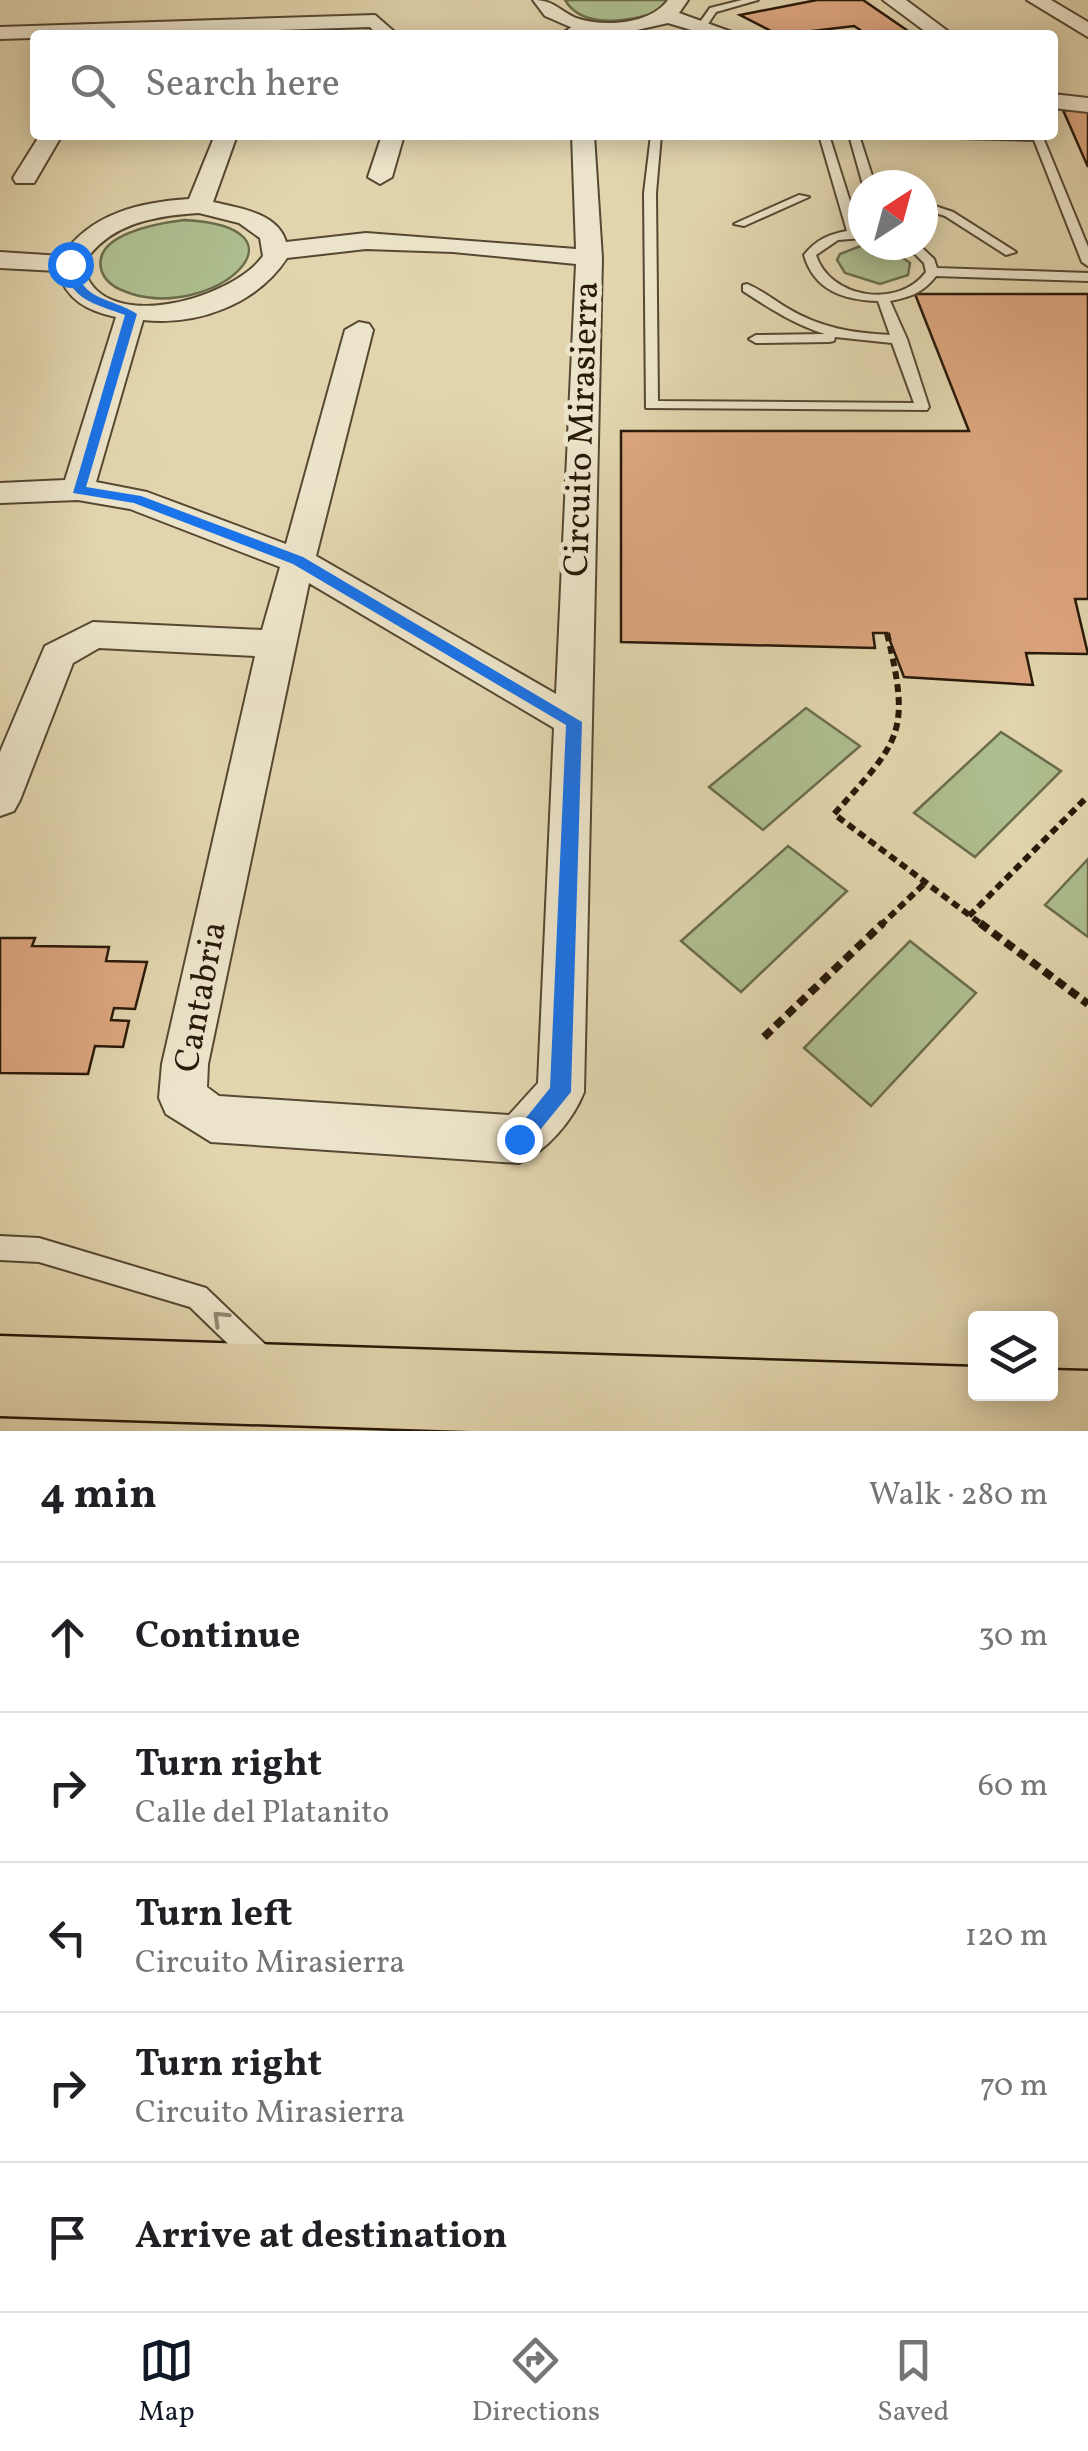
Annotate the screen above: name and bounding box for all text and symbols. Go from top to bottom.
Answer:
search box [30,30,1058,140]
icon: search [65,58,120,113]
text: Search here [145,59,340,112]
north arrow [848,170,938,260]
route start [48,242,94,288]
street label: Circuito Mirasierra [554,280,612,578]
street label: Cantabria [164,917,240,1077]
route end [497,1117,543,1163]
map controls [968,1311,1058,1401]
button: layers [968,1311,1058,1401]
one-way arrow [213,1312,231,1330]
text: 4 min [40,1467,157,1526]
text: Walk · 280 m [869,1474,1048,1518]
icon: ahead [40,1610,95,1665]
text: Continue [135,1611,300,1664]
text: 30 m [978,1615,1048,1659]
text: Turn right [135,1739,322,1792]
icon: right [40,1760,95,1815]
text: 60 m [978,1765,1048,1809]
text: Calle del Platanito [135,1792,389,1836]
text: Turn left [135,1889,292,1942]
icon: left [40,1910,95,1965]
text: 120 m [965,1915,1048,1959]
text: Circuito Mirasierra [135,1942,405,1986]
text: Turn right [135,2039,322,2092]
icon: right [40,2060,95,2115]
text: 70 m [980,2065,1048,2109]
text: Circuito Mirasierra [135,2092,405,2136]
icon: arrive [40,2210,95,2265]
text: Arrive at destination [135,2211,508,2264]
tab: Map [139,2333,195,2432]
tab: Directions [472,2333,600,2432]
tab: Saved [877,2333,949,2432]

